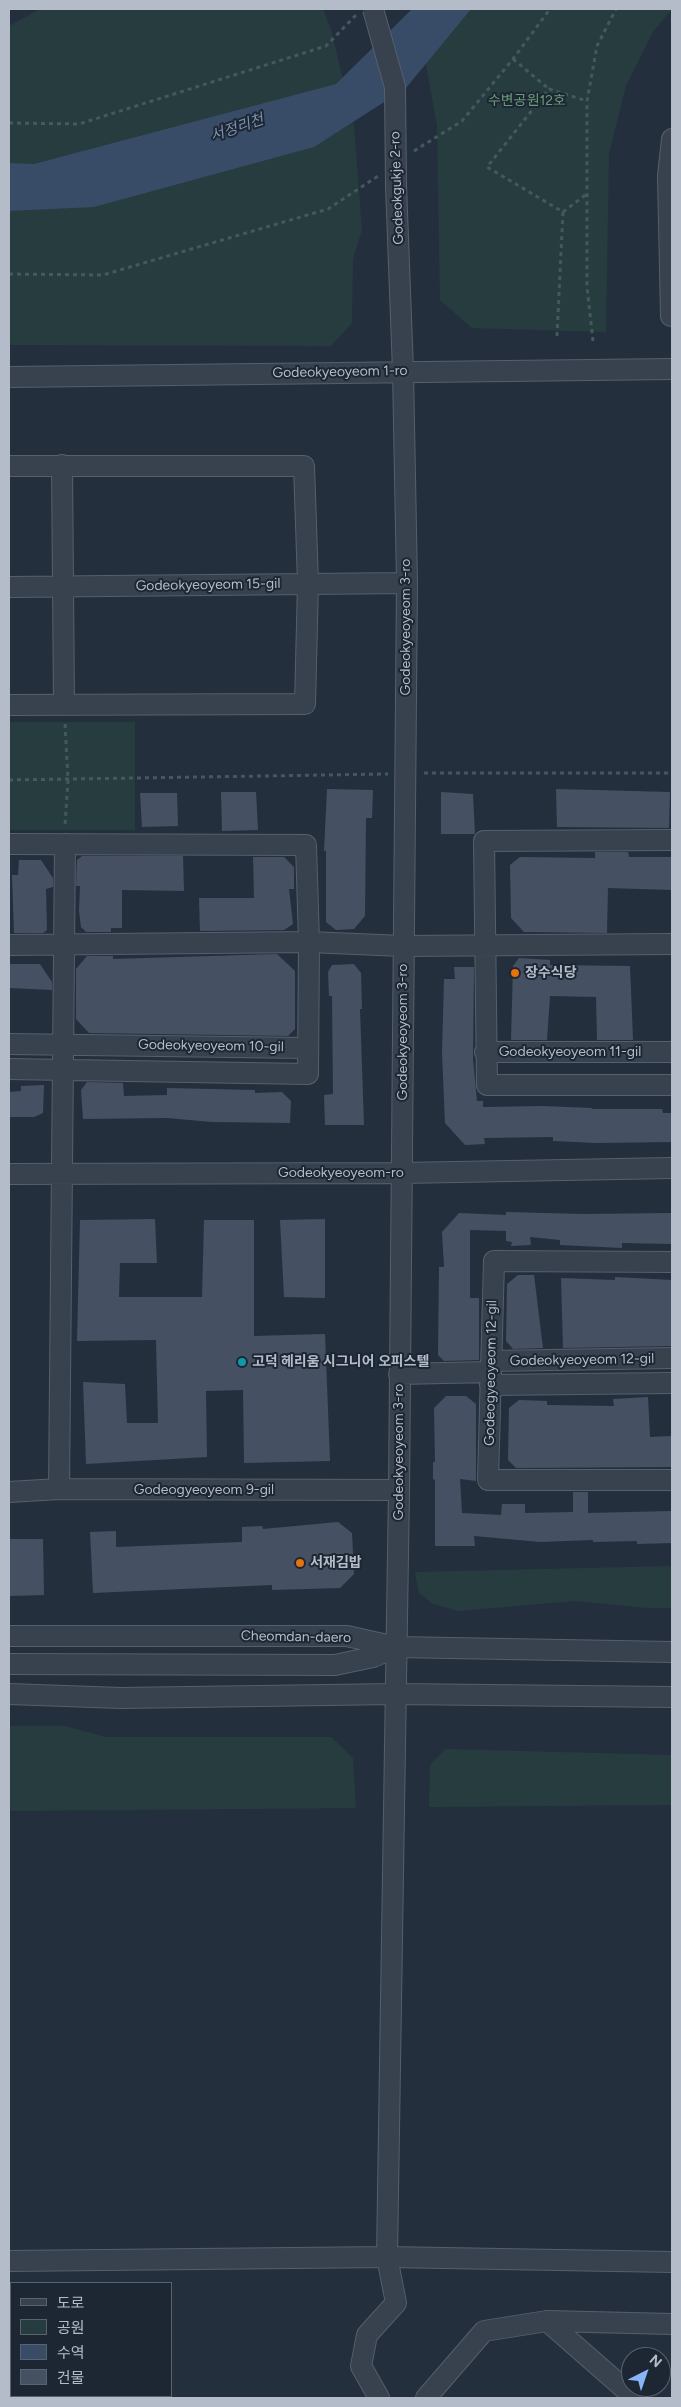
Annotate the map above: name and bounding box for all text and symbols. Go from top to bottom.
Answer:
park label: 수변공원12호 [488,93,566,109]
water label: 서정리천 [208,111,266,145]
street label: Godeokgukje 2-ro [387,131,407,245]
street label: Godeokyeoyeom 1-ro [272,362,408,382]
street label: Godeokyeoyeom 3-ro [398,559,414,695]
street label: Godeokyeoyeom 15-gil [135,575,281,595]
street label: Godeokyeoyeom 3-ro [395,964,411,1100]
place label: 장수식당 [525,965,577,981]
marker: 장수식당 [509,967,521,979]
street label: Godeokyeoyeom 10-gil [138,1036,284,1056]
street label: Godeokyeoyeom 11-gil [499,1044,641,1060]
street label: Godeokyeoyeom-ro [278,1165,404,1181]
street label: Godeogyeoyeom 12-gil [481,1300,501,1446]
street label: Godeokyeoyeom 12-gil [510,1350,654,1370]
place label: 고덕 헤리움 시그니어 오피스텔 [252,1354,429,1370]
marker: 고덕 헤리움 시그니어 오피스텔 [236,1356,248,1368]
street label: Godeokyeoyeom 3-ro [391,1384,407,1520]
street label: Godeogyeoyeom 9-gil [134,1482,274,1498]
place label: 서재김밥 [310,1555,362,1571]
marker: 서재김밥 [294,1557,306,1569]
street label: Cheomdan-daero [241,1628,351,1646]
legend [10,2282,172,2397]
text: 도로 [57,2294,85,2312]
text: 공원 [57,2319,85,2337]
text: 수역 [57,2344,85,2362]
north arrow [621,2347,671,2397]
text: N [646,2351,665,2371]
text: 건물 [57,2369,85,2387]

